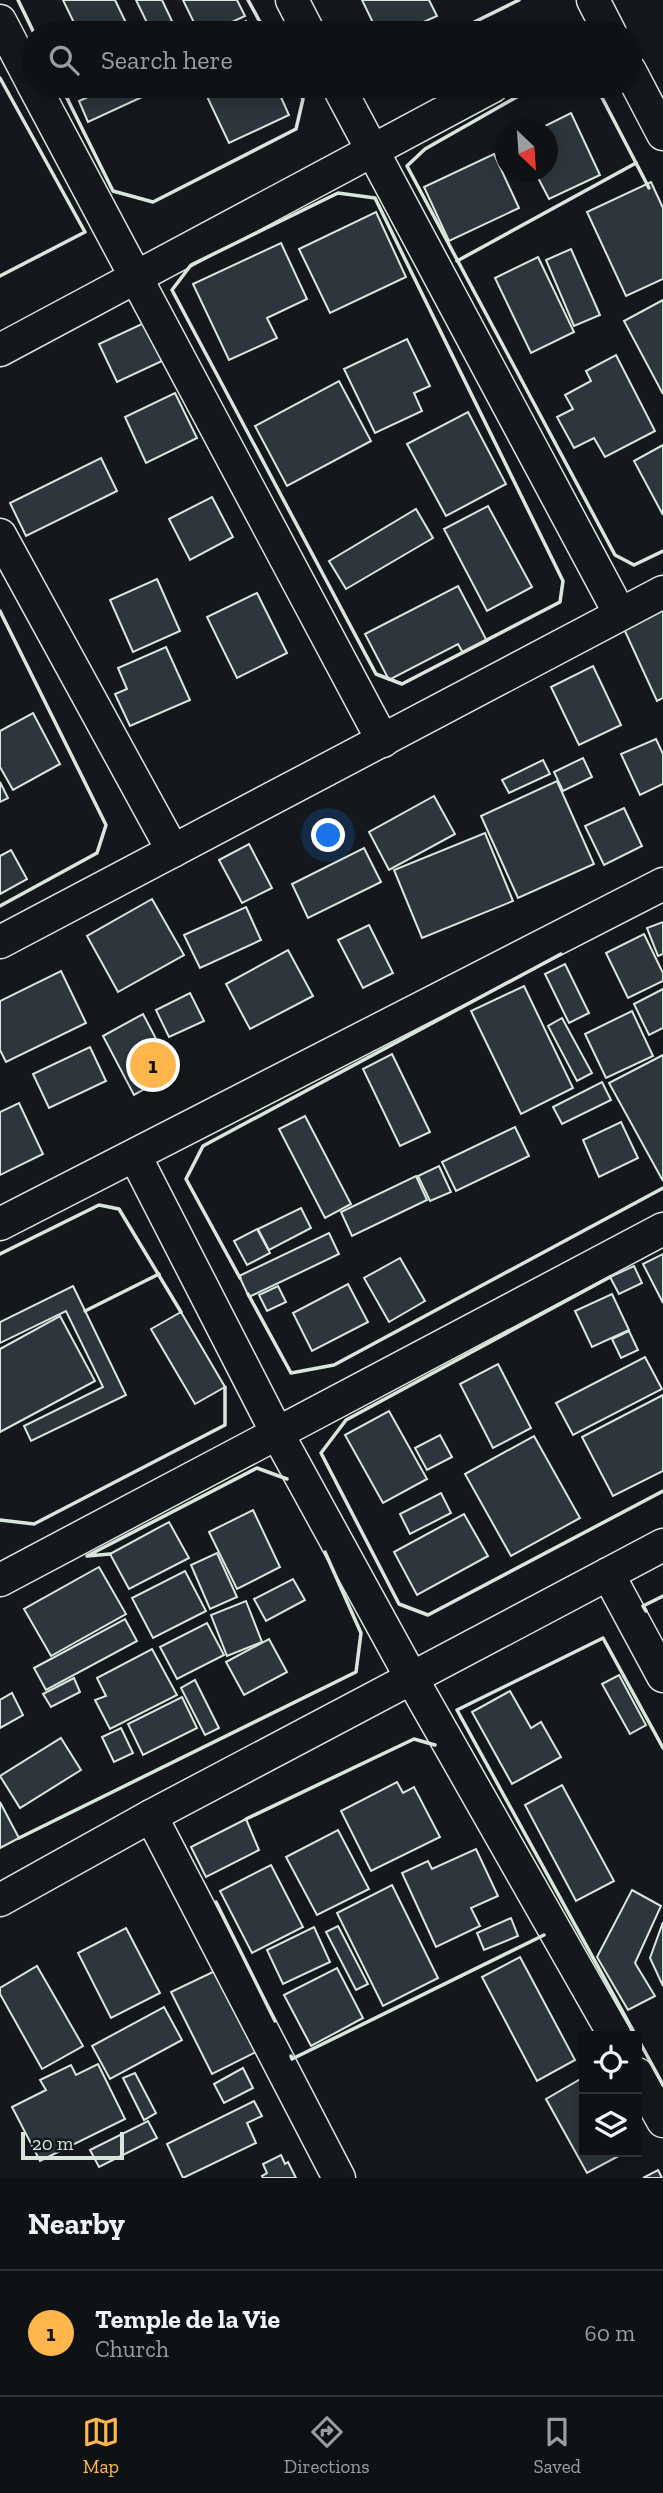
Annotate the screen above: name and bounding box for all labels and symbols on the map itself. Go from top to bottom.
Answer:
north arrow [495,119,558,182]
your location [311,818,345,852]
pin: 1 [130,1039,176,1091]
scale bar [21,2129,124,2161]

